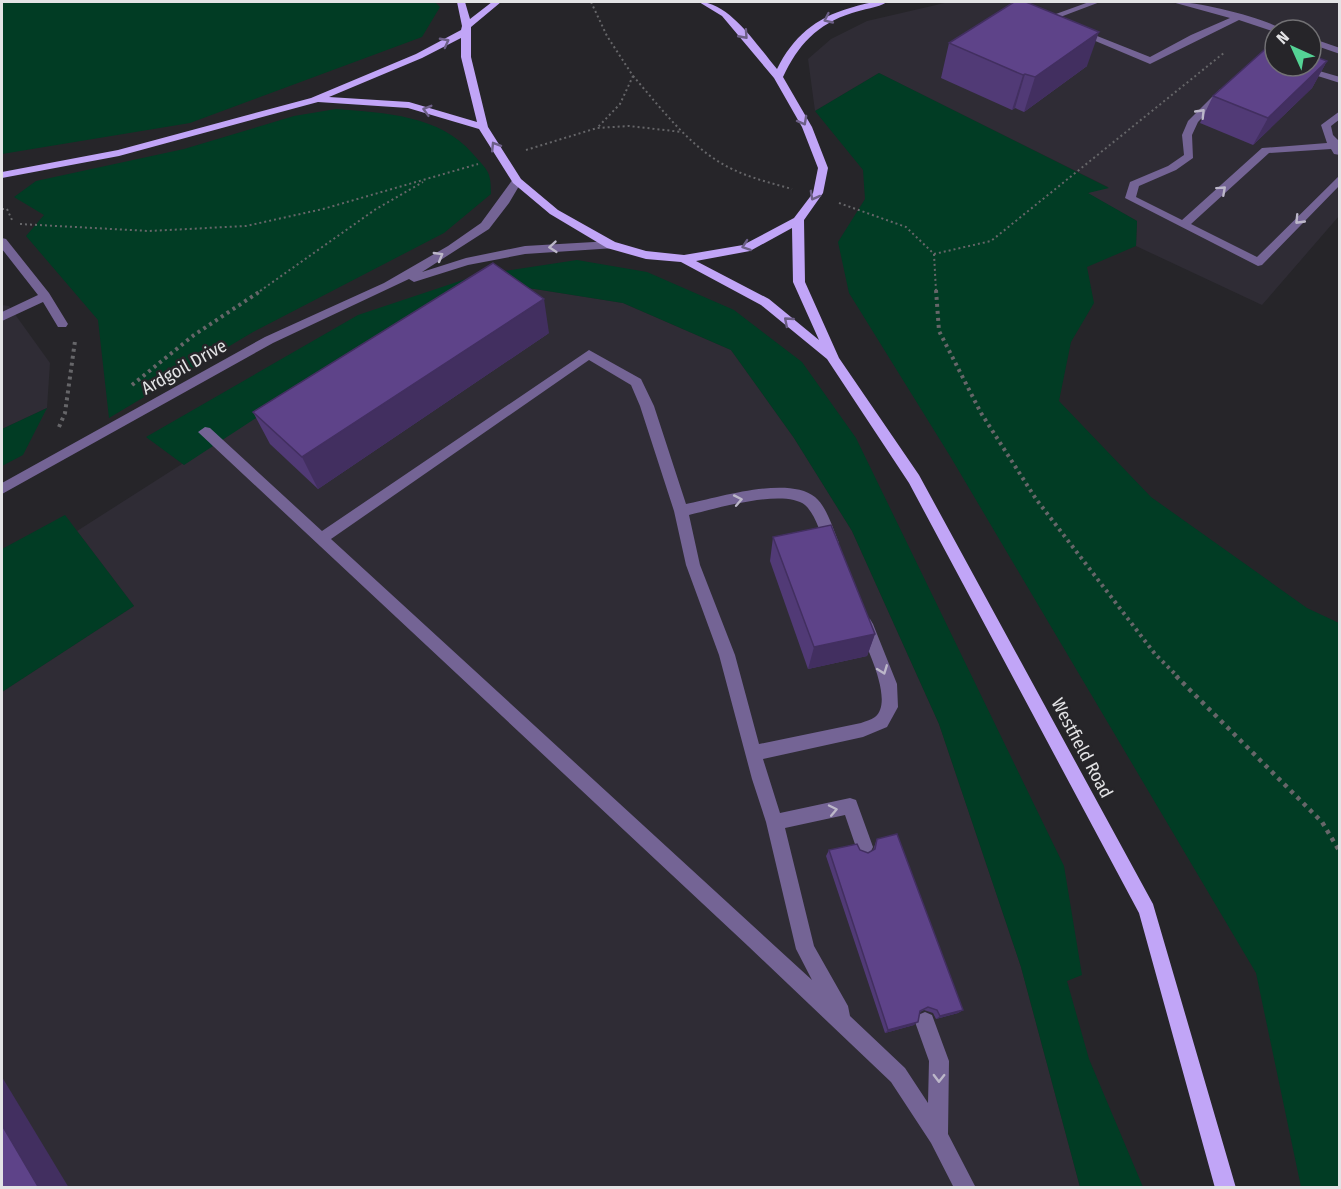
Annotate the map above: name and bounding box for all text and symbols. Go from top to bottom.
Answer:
one-way arrow [823,11,834,23]
north arrow [1263,18,1323,78]
text: N [1273,28,1293,48]
one-way arrow [737,29,748,39]
one-way arrow [439,38,450,49]
one-way arrow [422,105,432,117]
one-way arrow [1194,110,1205,120]
one-way arrow [796,115,807,125]
one-way arrow [490,142,502,152]
one-way arrow [1216,186,1226,197]
one-way arrow [810,190,821,200]
one-way arrow [1295,212,1306,223]
one-way arrow [741,239,752,252]
one-way arrow [548,240,557,253]
one-way arrow [433,252,443,263]
one-way arrow [784,317,795,328]
street label: Ardgoil Drive [137,335,231,399]
one-way arrow [733,494,743,507]
one-way arrow [876,663,888,674]
street label: Westfield Road [1046,694,1118,802]
one-way arrow [827,804,837,817]
one-way arrow [933,1073,945,1082]

